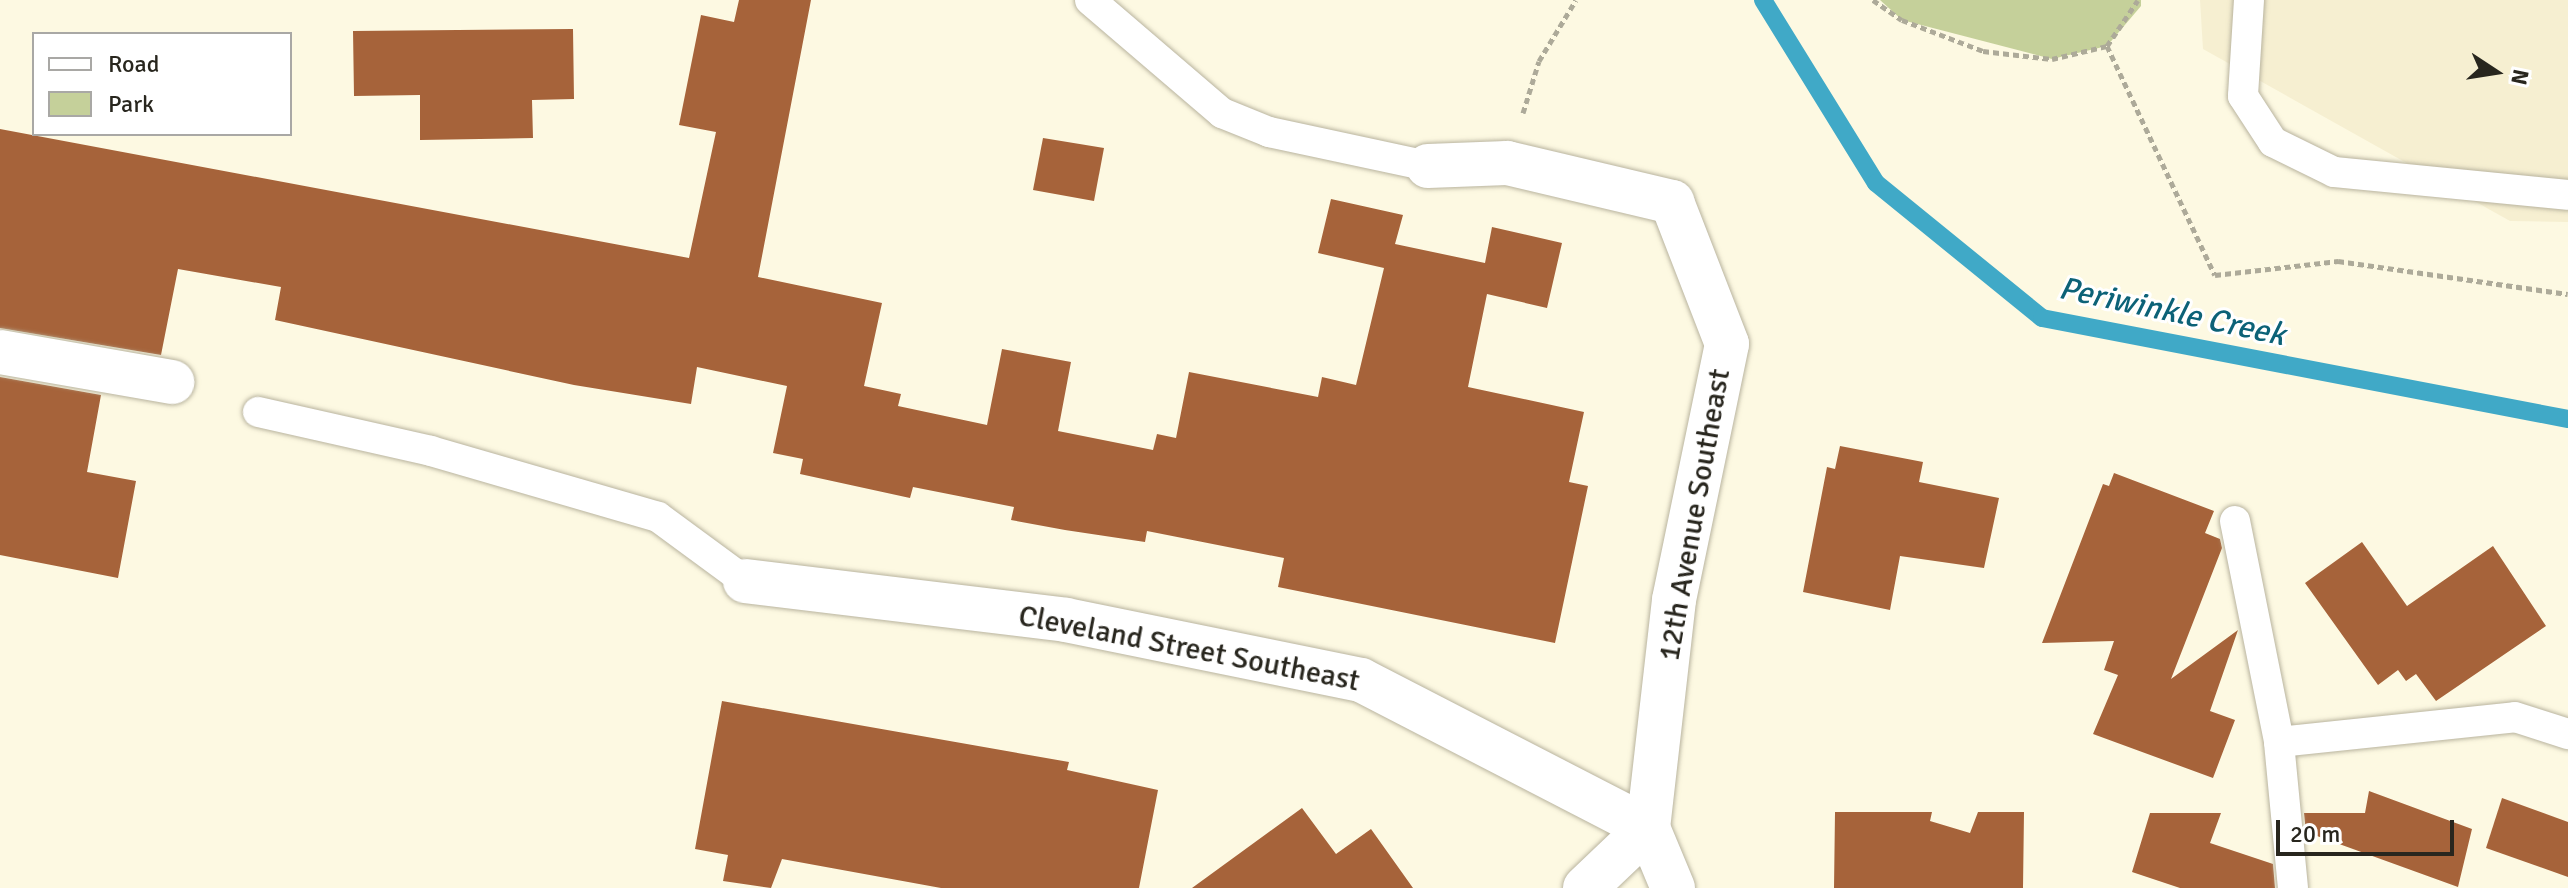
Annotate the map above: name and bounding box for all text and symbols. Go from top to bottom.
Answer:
legend [32,32,292,136]
north arrow [2456,32,2536,112]
text: Road [108,49,159,79]
text: N [2505,67,2535,87]
text: Park [108,89,154,119]
water label: Periwinkle Creek [2056,269,2288,355]
street label: 12th Avenue Southeast [1652,366,1738,664]
street label: Cleveland Street Southeast [1015,598,1363,700]
scale bar [2280,804,2458,854]
text: 20 m [2290,819,2340,849]

